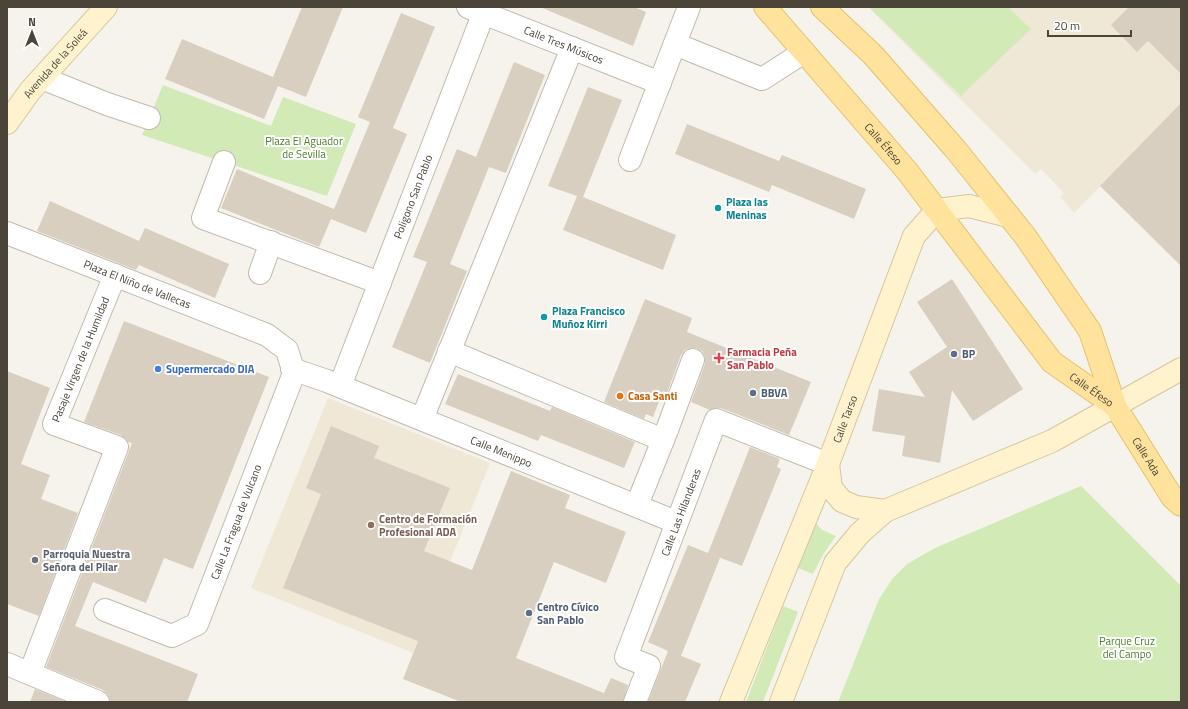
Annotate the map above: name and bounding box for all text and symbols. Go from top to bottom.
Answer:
north arrow [12,12,52,52]
scale bar [1048,12,1131,38]
text: N [28,14,36,30]
text: 20 m [1054,16,1080,35]
street label: Calle Tres Músicos [522,22,606,68]
street label: Avenida de la Soleá [19,24,91,101]
street label: Calle Éfeso [861,119,906,168]
park label: Plaza El Aguador de Sevilla [265,133,343,162]
street label: Poligono San Pablo [390,152,436,241]
place label: Plaza las Meninas [726,194,768,223]
marker: Plaza las Meninas [713,203,723,213]
street label: Plaza El Niño de Vallecas [81,256,193,312]
street label: Pasaje Virgen de la Humildad [48,294,113,425]
place label: Plaza Francisco Muñoz Kirri [552,303,625,332]
marker: Plaza Francisco Muñoz Kirri [539,312,549,322]
place label: Farmacia Peña San Pablo [727,344,797,373]
place label: BP [962,346,976,362]
marker: BP [949,349,959,359]
marker: Farmacia Peña San Pablo [714,353,724,363]
place label: Supermercado DIA [166,361,255,377]
marker: Supermercado DIA [153,364,163,374]
street label: Calle Éfeso [1066,369,1117,411]
place label: BBVA [761,385,788,401]
place label: Casa Santi [628,388,678,404]
marker: BBVA [748,388,758,398]
marker: Casa Santi [615,391,625,401]
street label: Calle Tarso [829,393,861,445]
street label: Calle Menippo [468,432,535,471]
street label: Calle Ada [1128,434,1165,479]
street label: Calle La Fragua de Vulcano [207,462,265,582]
street label: Calle Las Hilanderas [657,466,705,559]
place label: Centro de Formación Profesional ADA [379,511,477,540]
marker: Centro de Formación Profesional ADA [366,520,376,530]
place label: Parroquia Nuestra Señora del Pilar [43,546,131,575]
marker: Parroquia Nuestra Señora del Pilar [30,555,40,565]
place label: Centro Cívico San Pablo [537,599,599,628]
marker: Centro Cívico San Pablo [524,608,534,618]
park label: Parque Cruz del Campo [1099,633,1155,662]

